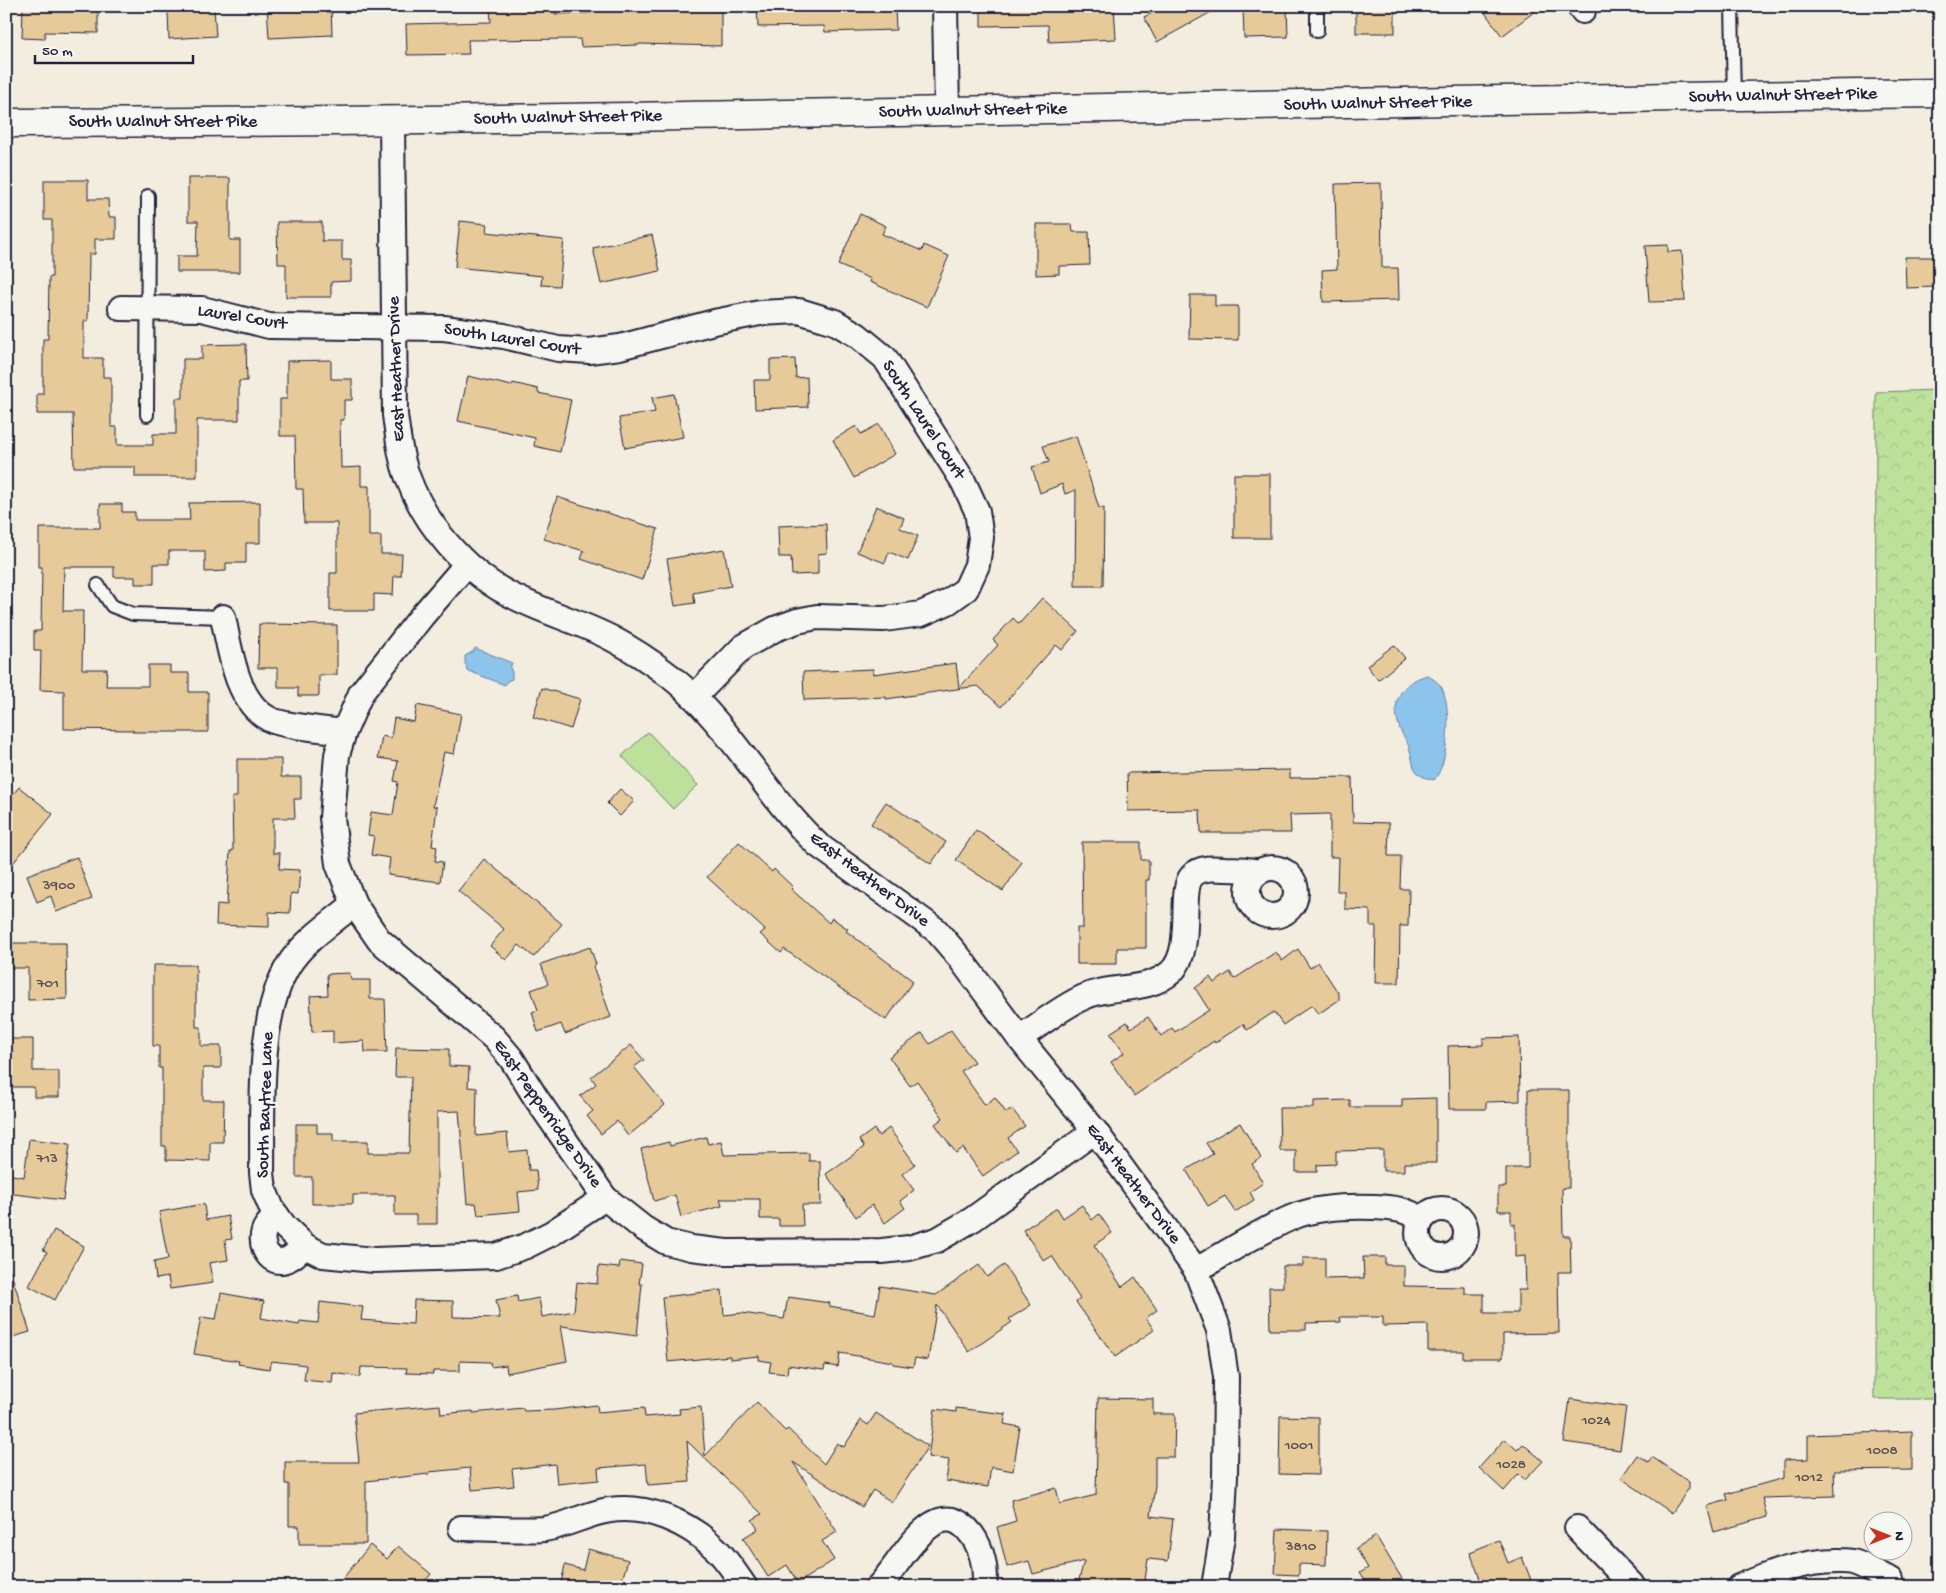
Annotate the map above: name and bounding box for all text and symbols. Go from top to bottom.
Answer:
scale bar [35,32,192,64]
text: 50 m [42,43,73,61]
street label: South Walnut Street Pike [1688,84,1878,108]
street label: South Walnut Street Pike [1283,92,1473,116]
street label: South Walnut Street Pike [878,99,1068,123]
street label: South Walnut Street Pike [473,106,663,130]
street label: South Walnut Street Pike [69,112,258,133]
street label: East Heather Drive [384,295,410,442]
street label: Laurel Court [196,301,290,336]
street label: South Laurel Court [442,319,583,361]
street label: South Laurel Court [877,357,970,485]
street label: East Heather Drive [805,828,934,932]
house number: 3900 [42,877,76,895]
house number: 701 [36,975,59,993]
street label: South Baytree Lane [253,1031,279,1179]
street label: East Pepperridge Drive [488,1036,606,1193]
street label: East Heather Drive [1081,1120,1185,1249]
house number: 713 [35,1150,58,1168]
house number: 1024 [1580,1412,1611,1430]
house number: 1001 [1283,1437,1314,1455]
house number: 1008 [1865,1442,1898,1460]
house number: 1028 [1495,1456,1526,1474]
house number: 1012 [1794,1469,1823,1487]
north arrow [1864,1510,1914,1560]
text: N [1890,1531,1907,1541]
house number: 3810 [1285,1538,1317,1556]

